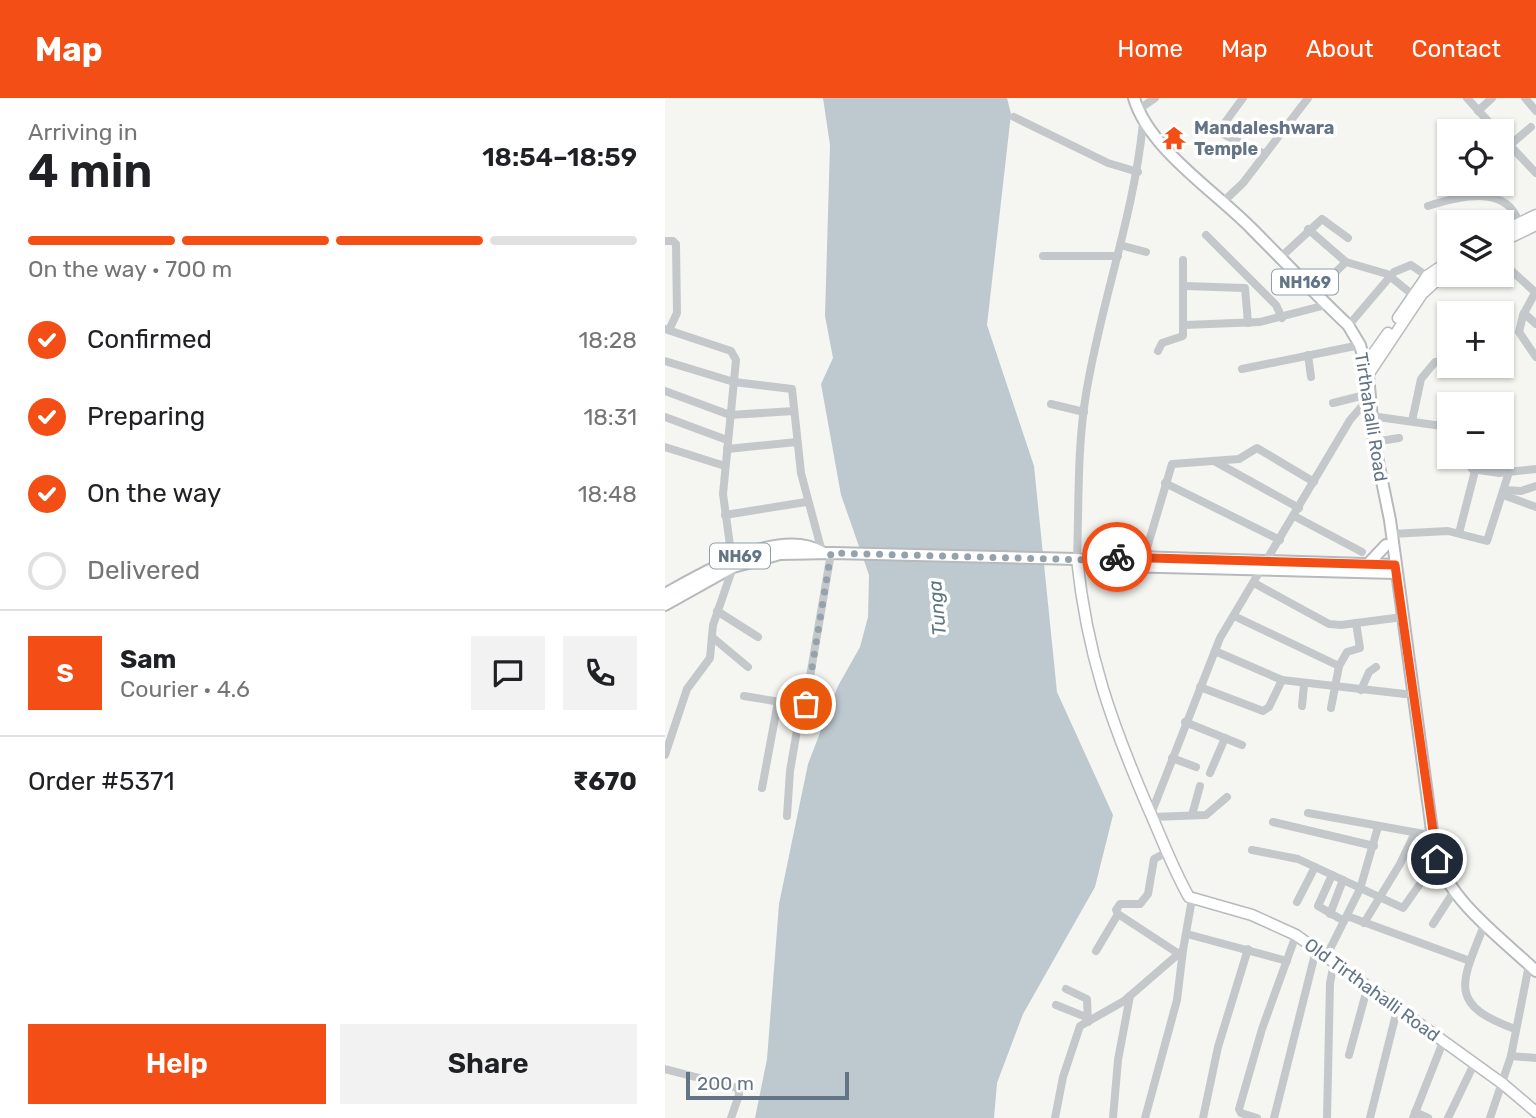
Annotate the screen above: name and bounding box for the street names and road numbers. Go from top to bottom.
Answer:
road number: NH169 [1272,270,1338,294]
street label: Tirthahalli Road [1350,351,1392,483]
road number: NH69 [710,544,770,569]
street label: Old Tirthahalli Road [1300,934,1444,1046]

